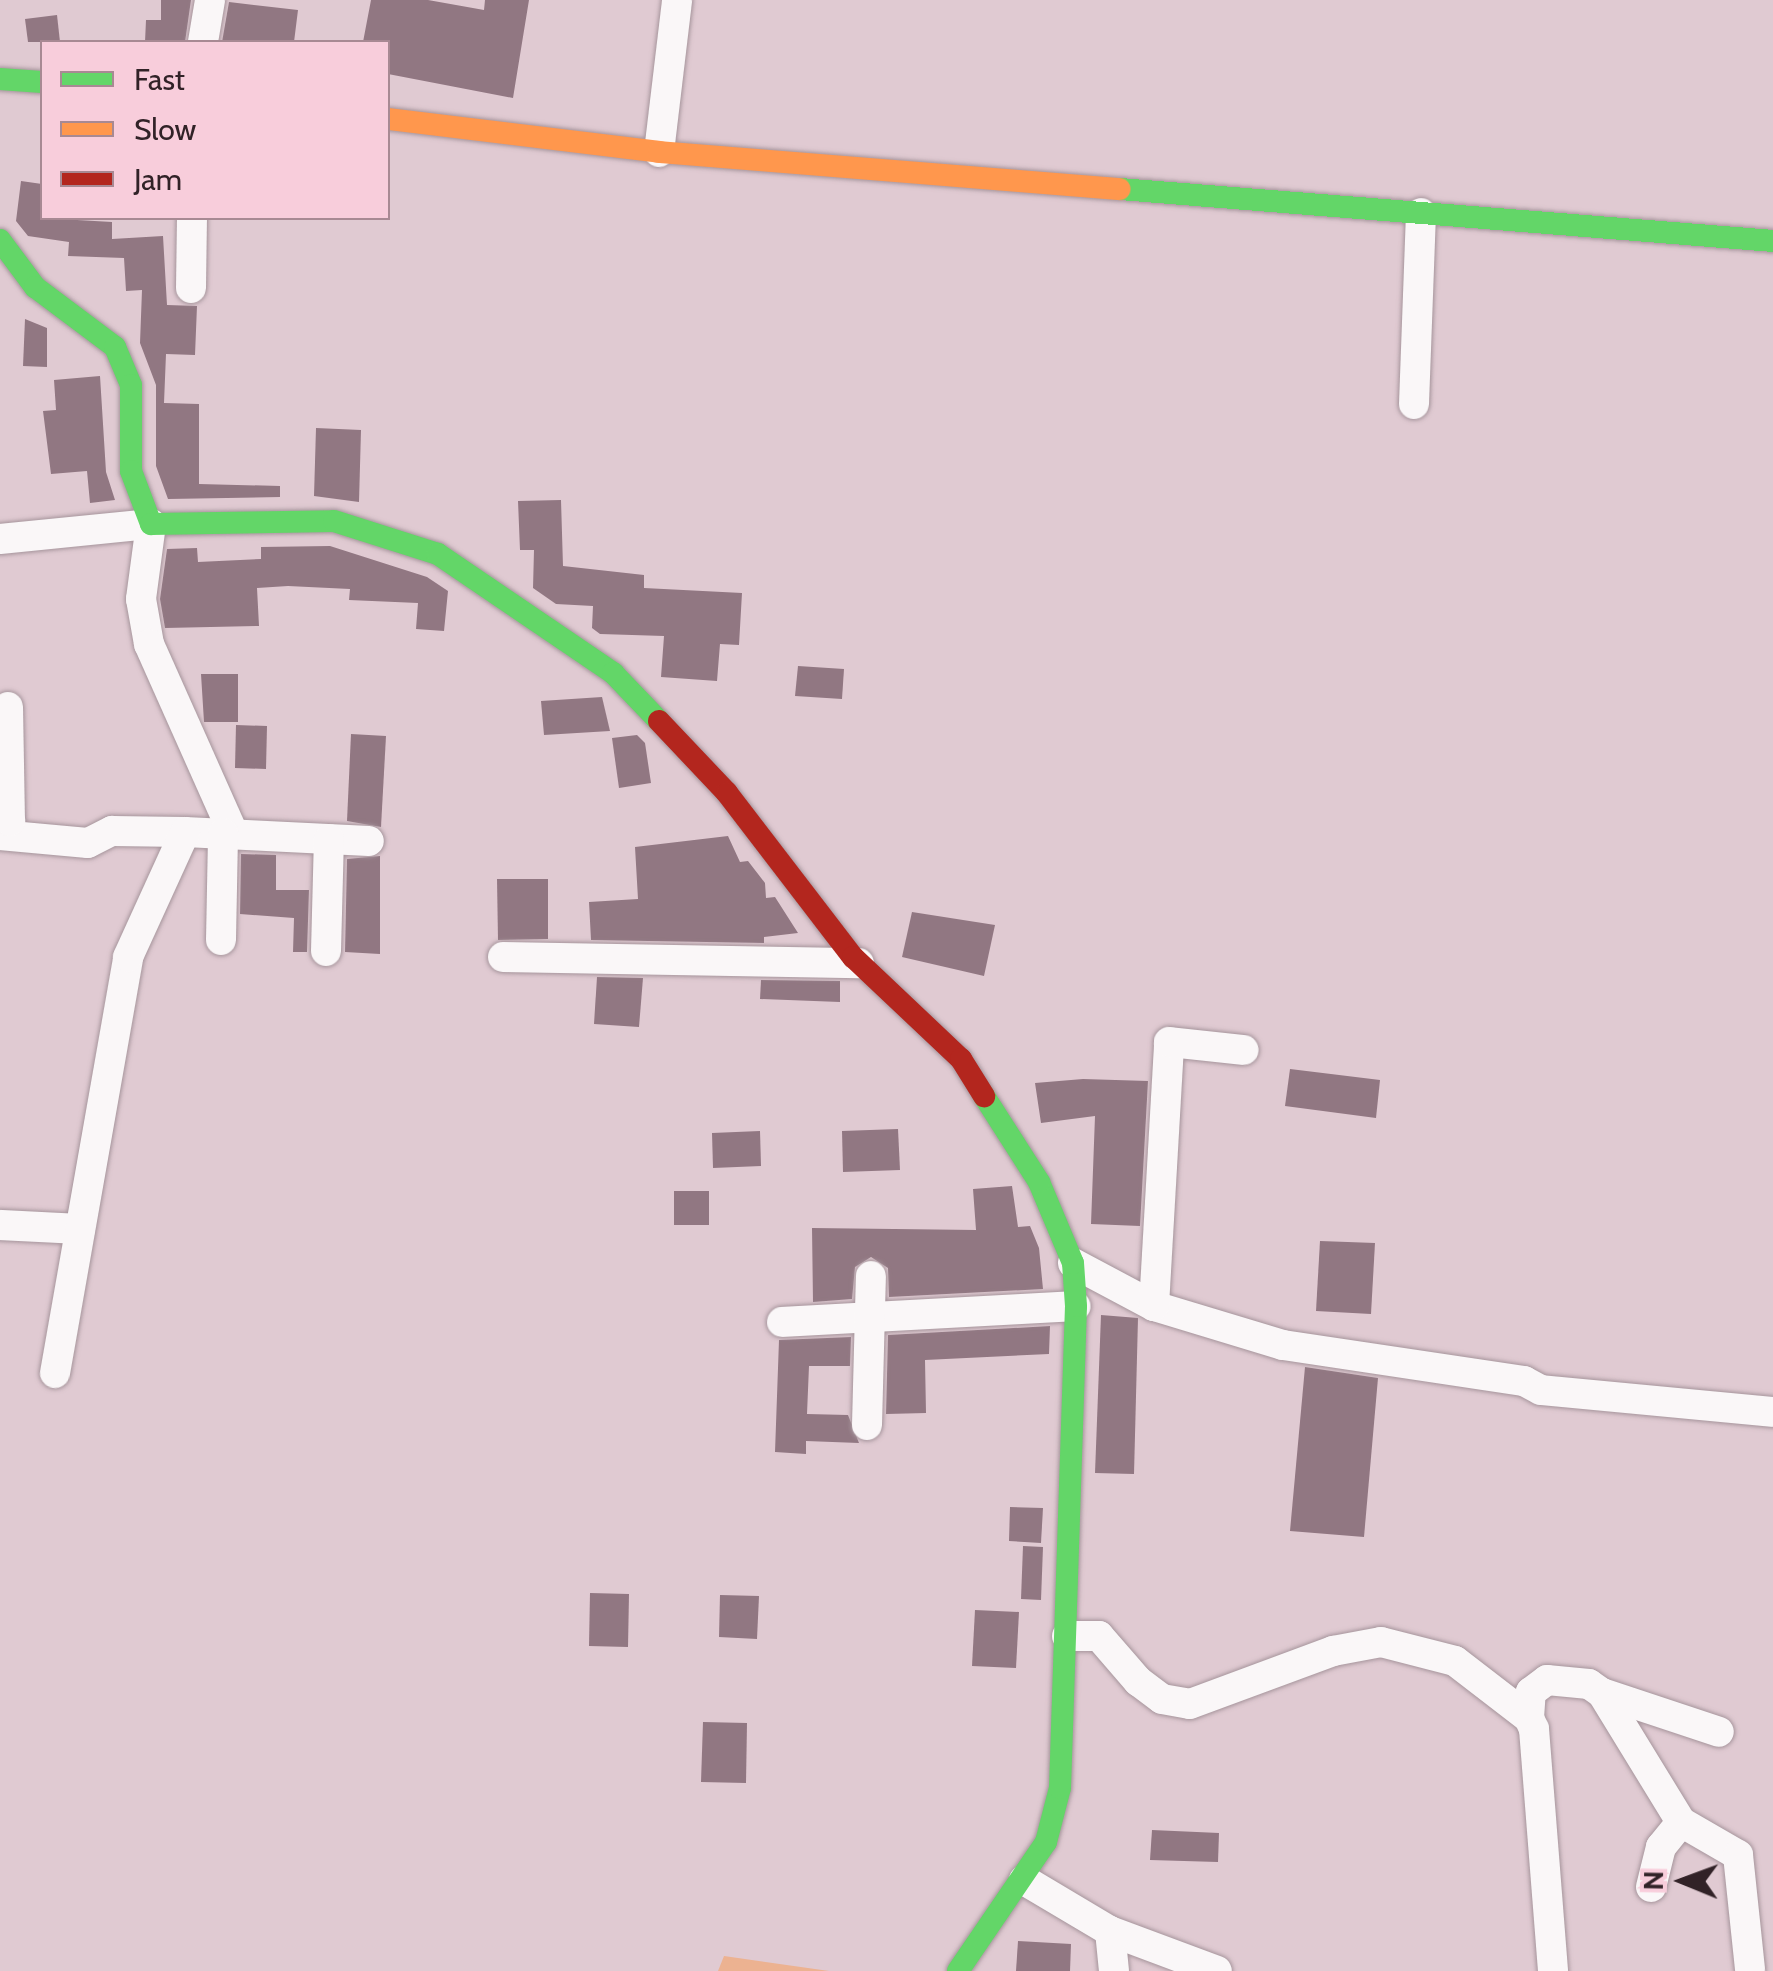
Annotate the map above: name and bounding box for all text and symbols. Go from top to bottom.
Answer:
legend [40,40,390,220]
text: Fast [134,61,185,98]
text: Slow [134,111,196,148]
text: Jam [134,161,182,198]
north arrow [1633,1831,1733,1931]
text: N [1636,1870,1670,1891]

